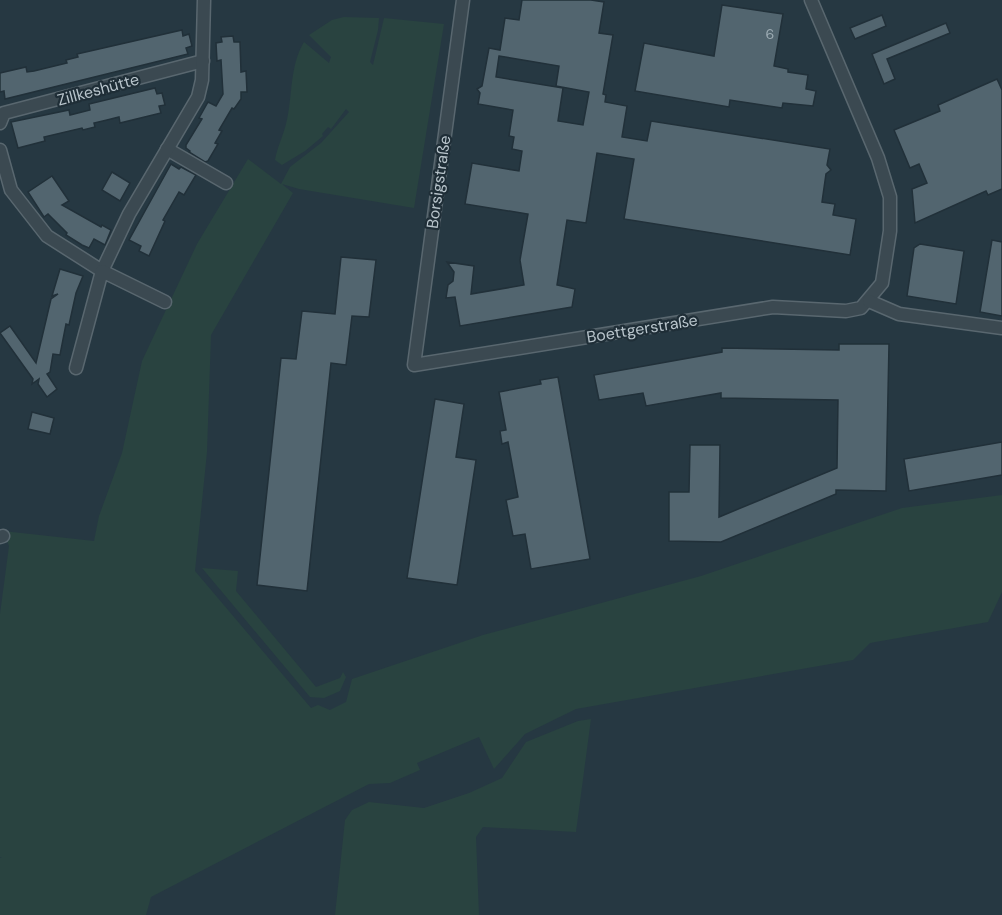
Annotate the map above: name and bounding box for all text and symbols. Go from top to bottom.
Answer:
house number: 6 [766,25,774,43]
street label: Zillkeshütte [55,68,141,110]
street label: Borsigstraße [422,134,455,230]
street label: Boettgerstraße [585,309,699,348]

